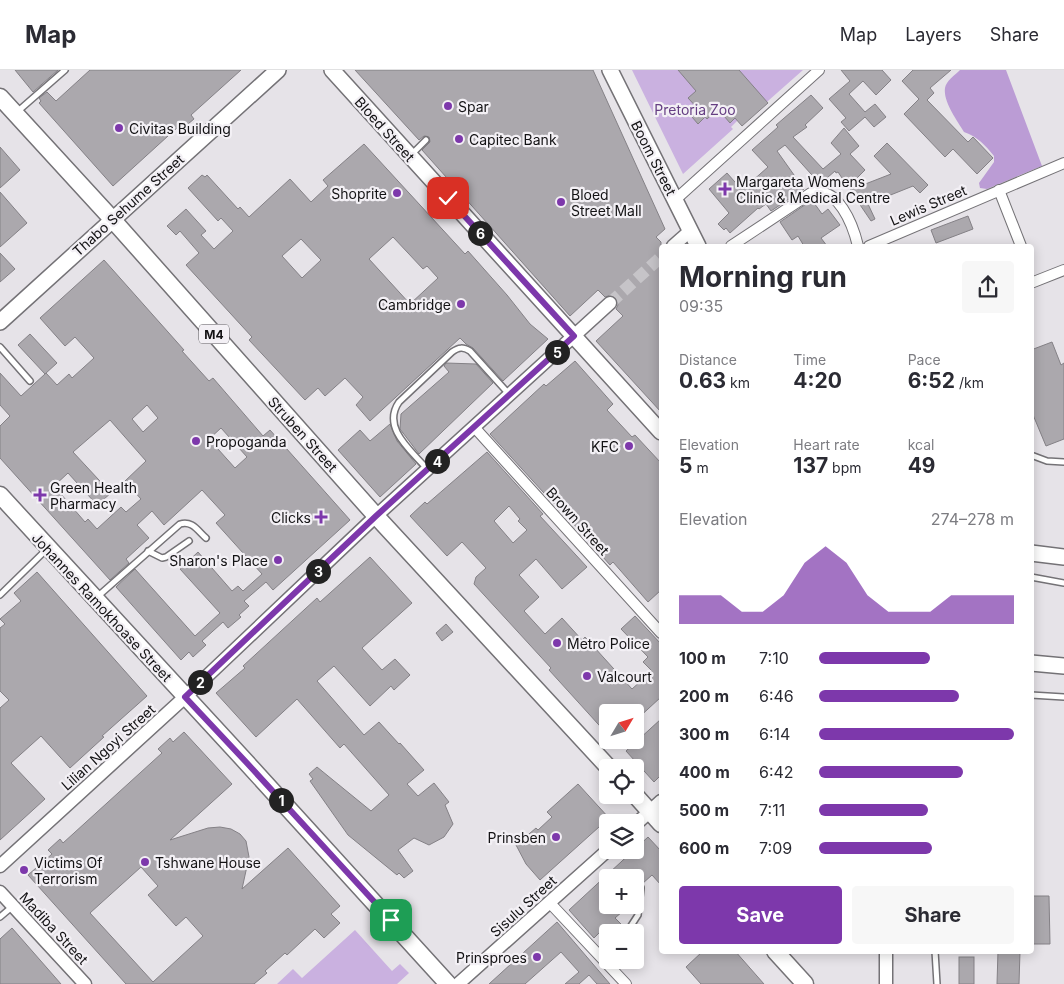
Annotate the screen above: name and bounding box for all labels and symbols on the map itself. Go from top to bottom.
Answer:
street label: Bloed Street [352,93,419,165]
place label: Spar [458,98,489,115]
marker: Spar [442,100,454,112]
park label: Pretoria Zoo [654,101,736,118]
street label: Boom Street [628,118,680,199]
place label: Civitas Building [129,120,231,137]
marker: Civitas Building [113,122,125,134]
place label: Capitec Bank [469,131,557,148]
marker: Capitec Bank [453,133,465,145]
street label: Thabo Sehume Street [69,150,187,259]
place label: Margareta Womens Clinic & Medical Centre [736,173,890,206]
pin [427,177,469,219]
street label: Lewis Street [887,181,969,229]
marker: Margareta Womens Clinic & Medical Centre [718,182,732,196]
place label: Shoprite [331,185,387,202]
place label: Bloed Street Mall [571,186,642,219]
marker: Shoprite [391,187,403,199]
marker: Bloed Street Mall [555,196,567,208]
pin: 6 [468,220,492,246]
place label: Cambridge [378,296,451,313]
marker: Cambridge [455,298,467,310]
road number: M4 [199,324,229,344]
pin: 5 [544,340,570,364]
street label: Struben Street [265,393,342,476]
place label: Propoganda [206,433,287,450]
marker: Propoganda [190,435,202,447]
place label: KFC [591,438,619,455]
marker: KFC [623,440,635,452]
pin: 4 [424,448,450,474]
place label: Green Health Pharmacy [50,479,137,512]
street label: Brown Street [543,484,613,559]
marker: Green Health Pharmacy [34,489,46,501]
place label: Clicks [271,509,311,526]
marker: Clicks [315,511,327,523]
street label: Johannes Ramokhoase Street [28,529,176,685]
place label: Sharon's Place [169,552,268,569]
marker: Sharon's Place [272,554,284,566]
pin: 3 [306,558,330,584]
place label: Metro Police [567,635,650,652]
marker: Metro Police [551,637,563,649]
place label: Valcourt [597,668,652,685]
pin: 2 [188,670,212,694]
marker: Valcourt [581,670,593,682]
street label: Lilian Ngoyi Street [58,700,159,794]
north arrow [599,704,644,749]
pin: 1 [268,788,294,812]
place label: Prinsben [488,829,546,846]
marker: Prinsben [550,831,562,843]
place label: Victims Of Terrorism [34,854,103,887]
place label: Tshwane House [155,854,261,871]
marker: Tshwane House [139,856,151,868]
marker: Victims Of Terrorism [18,864,30,876]
street label: Sisulu Street [486,872,560,940]
street label: Madiba Street [16,888,92,968]
pin [370,899,412,941]
place label: Prinsproes [456,949,527,966]
marker: Prinsproes [531,951,543,963]

